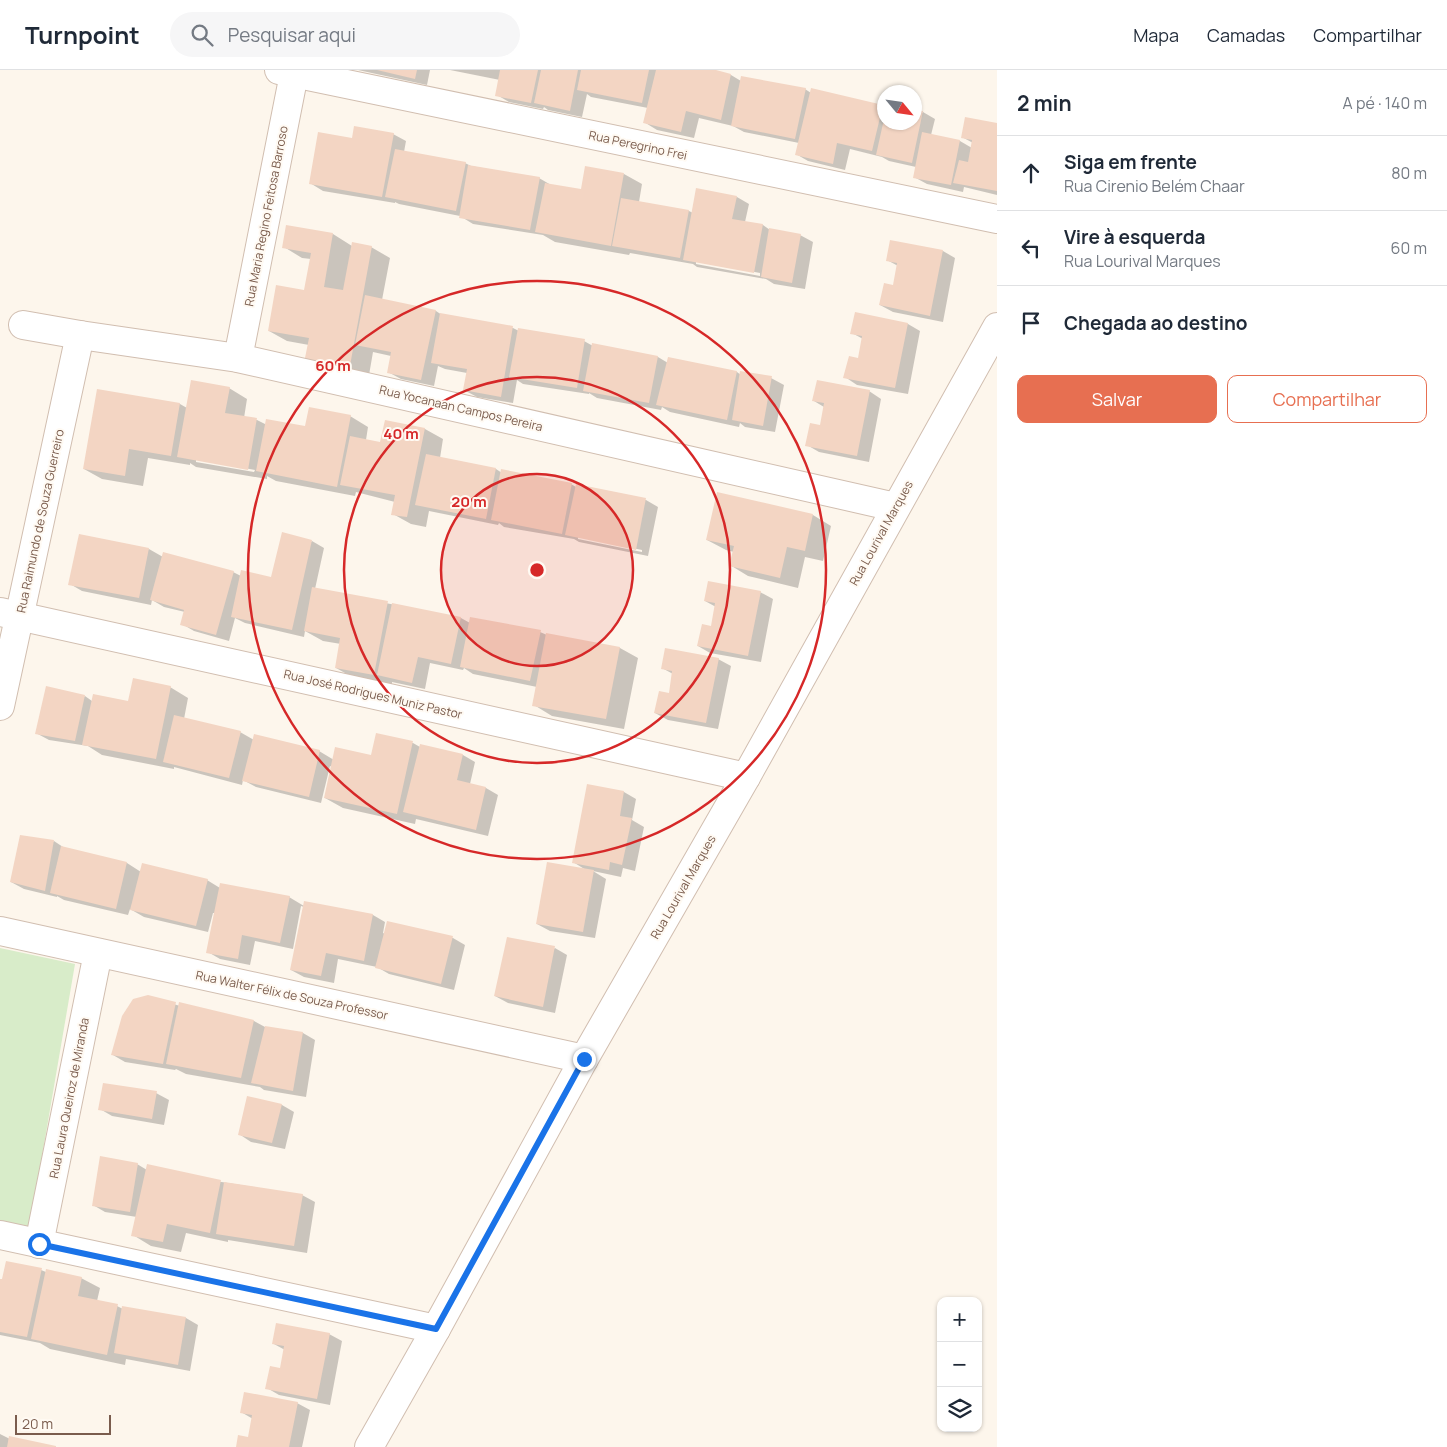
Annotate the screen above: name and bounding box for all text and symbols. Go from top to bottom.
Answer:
search box [170,12,520,57]
text: Turnpoint [25,18,140,51]
icon: search [188,21,216,49]
text: Pesquisar aqui [228,22,356,48]
text: Mapa [1133,23,1179,47]
text: Camadas [1207,23,1285,47]
text: Compartilhar [1313,23,1422,47]
north arrow [877,85,922,130]
text: 2 min [1017,89,1072,117]
text: A pé · 140 m [1343,92,1427,114]
street label: Rua Maria Regino Feitosa Barroso [240,124,292,308]
street label: Rua Peregrino Frei [587,126,689,164]
text: Siga em frente [1064,149,1197,175]
icon: ahead [1017,159,1045,187]
text: 80 m [1391,162,1427,184]
text: Rua Cirenio Belém Chaar [1064,175,1245,197]
text: Vire à esquerda [1064,224,1205,250]
icon: left [1017,234,1045,262]
text: 60 m [1391,237,1427,259]
text: Rua Lourival Marques [1064,250,1221,272]
icon: arrive [1017,309,1045,337]
text: Chegada ao destino [1064,310,1247,336]
text: 60 m [315,355,351,376]
button: Salvar [1017,375,1217,423]
button: Compartilhar [1227,375,1427,423]
street label: Rua Yocanaan Campos Pereira [378,381,544,435]
text: 40 m [383,423,419,444]
street label: Rua Raimundo de Souza Guerreiro [12,428,68,614]
street label: Rua Lourival Marques [845,478,917,588]
text: 20 m [451,491,487,512]
centre of rings [528,561,546,579]
street label: Rua José Rodrigues Muniz Pastor [282,665,465,723]
street label: Rua Lourival Marques [646,832,720,942]
street label: Rua Walter Félix de Souza Professor [194,966,390,1024]
street label: Rua Laura Queiroz de Miranda [45,1016,93,1180]
route end [573,1048,596,1071]
route start [28,1233,51,1256]
map controls [937,1297,982,1432]
button: + [937,1297,982,1342]
button: − [937,1342,982,1387]
button: layers [937,1387,982,1432]
scale bar [15,1412,111,1435]
text: 20 m [22,1414,53,1433]

